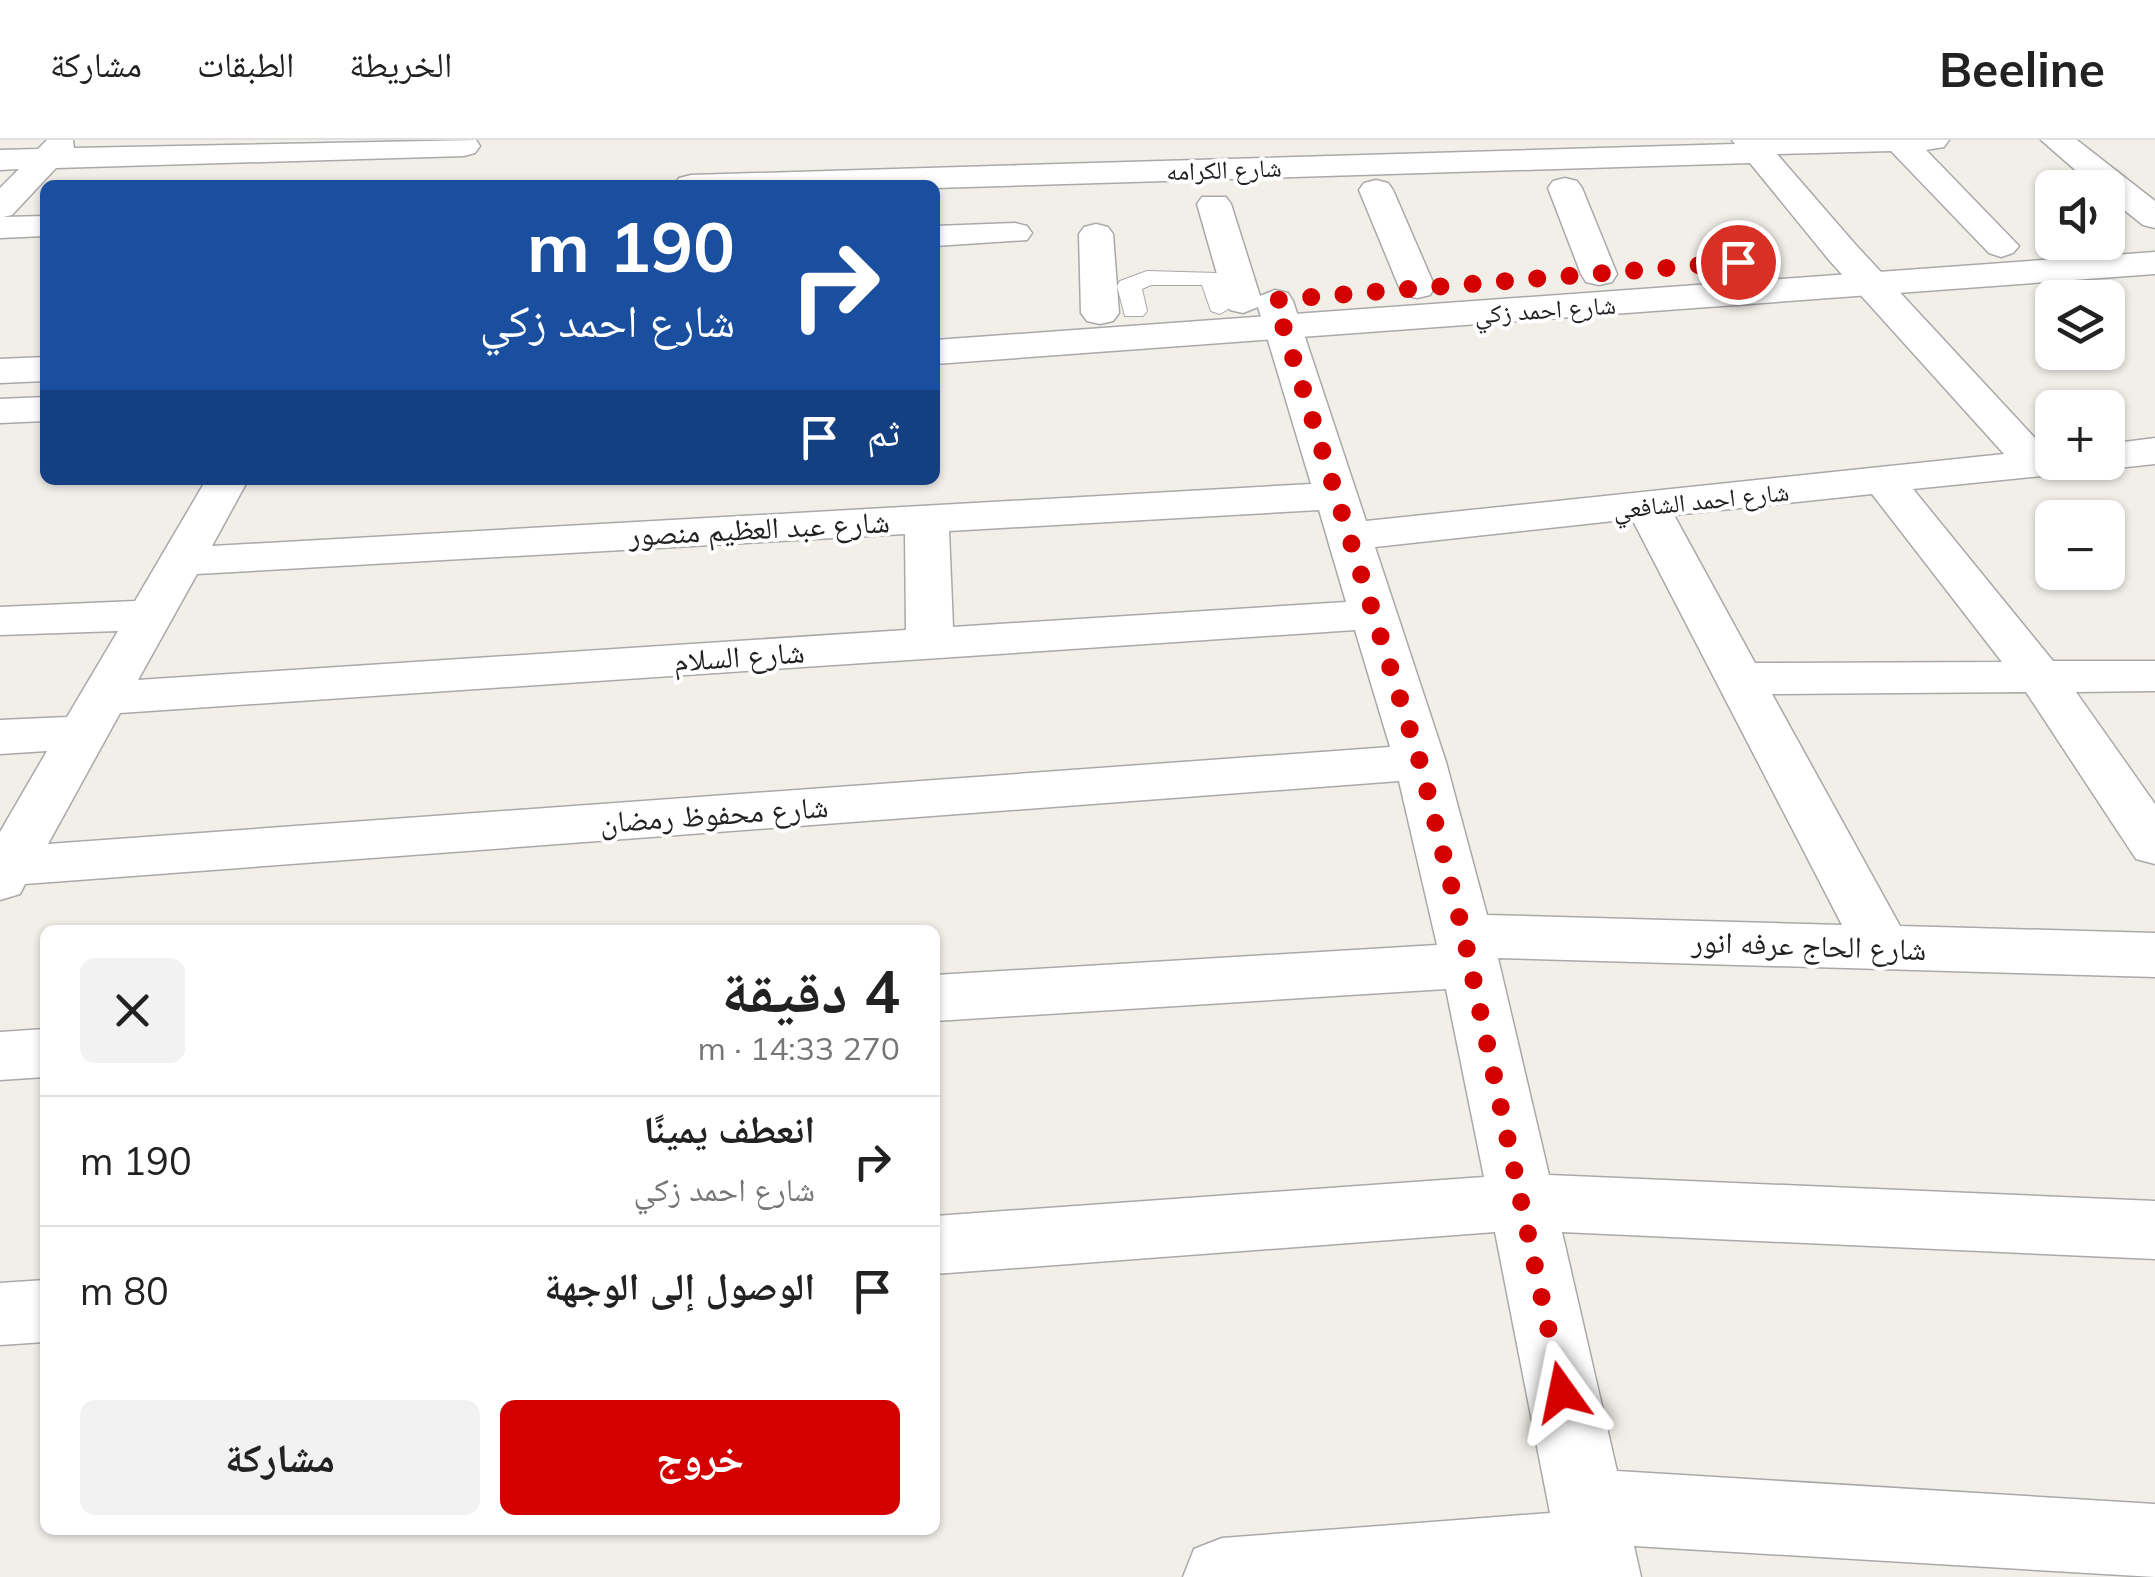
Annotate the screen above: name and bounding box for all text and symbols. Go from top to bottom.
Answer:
text: Beeline [1939,39,2105,99]
text: مشاركة [50,42,142,86]
text: الطبقات [197,42,294,86]
text: الخريطة [349,42,452,86]
street label: شارع الكرامه [1166,151,1282,188]
map controls [2035,170,2125,590]
button: sound [2035,170,2125,260]
text: 190 m [527,202,735,290]
icon: right [770,220,900,350]
pin [1696,220,1781,305]
icon: arrive [1711,235,1766,290]
button: layers [2035,280,2125,370]
street label: شارع احمد زكي [1473,289,1617,335]
text: شارع احمد زكي [480,292,735,348]
button: + [2035,390,2125,480]
text: ثم [867,408,900,456]
icon: arrive [792,410,847,465]
street label: شارع احمد الشافعي [1611,475,1791,530]
button: − [2035,500,2125,590]
street label: شارع عبد العظيم منصور [626,502,891,556]
street label: شارع السلام [672,632,806,681]
street label: شارع محفوظ رمضان [599,787,830,842]
street label: شارع الحاج عرفه انور [1690,922,1927,969]
text: 4 دقيقة [722,953,900,1028]
button: close [80,958,185,1063]
text: 270 m · 14:33 [698,1028,900,1068]
text: انعطف يمينًا [643,1105,815,1153]
icon: right [845,1134,900,1189]
text: 190 m [80,1137,192,1185]
text: شارع احمد زكي [633,1169,815,1209]
text: الوصول إلى الوجهة [544,1262,815,1310]
icon: arrive [845,1264,900,1319]
text: 80 m [80,1267,169,1315]
position arrow [1510,1340,1614,1444]
button: مشاركة [80,1400,480,1515]
button: خروج [500,1400,900,1515]

